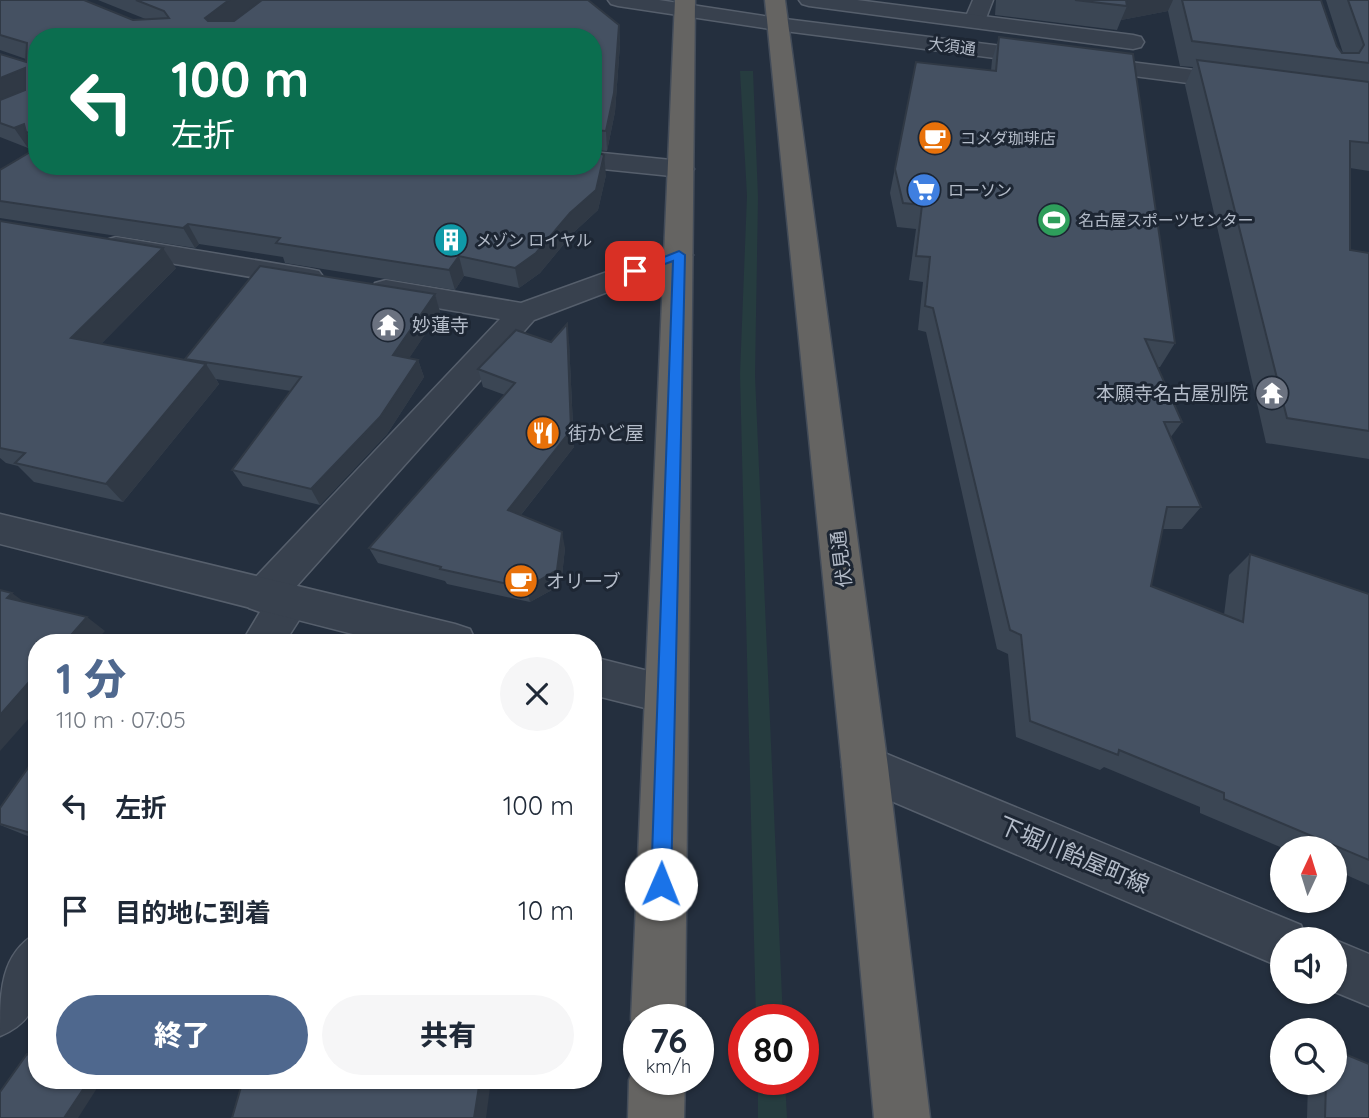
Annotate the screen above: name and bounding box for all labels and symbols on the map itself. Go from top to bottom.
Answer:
street label: 大須通 [927,33,977,59]
cafe icon: コメダ珈琲店 [916,119,954,157]
place label: コメダ珈琲店 [960,128,1056,148]
supermarket icon: ローソン [905,171,943,209]
place label: ローソン [948,180,1012,200]
sports icon: 名古屋スポーツセンター [1035,201,1073,239]
place label: 名古屋スポーツセンター [1078,210,1254,230]
building icon: メゾン ロイヤル [432,221,470,259]
place label: メゾン ロイヤル [476,230,592,250]
pin [605,241,665,301]
temple icon: 妙蓮寺 [369,306,407,344]
place label: 妙蓮寺 [412,313,469,337]
temple icon: 本願寺名古屋別院 [1253,374,1291,412]
place label: 本願寺名古屋別院 [1096,381,1248,405]
restaurant icon: 街かど屋 [524,414,562,452]
place label: 街かど屋 [568,421,644,445]
street label: 伏見通 [826,529,856,589]
cafe icon: オリーブ [502,562,540,600]
place label: オリーブ [546,569,621,593]
street label: 下堀川飴屋町線 [994,810,1154,899]
north arrow [1270,836,1348,914]
position arrow [624,847,698,921]
speed limit sign: 80 [728,1004,819,1095]

